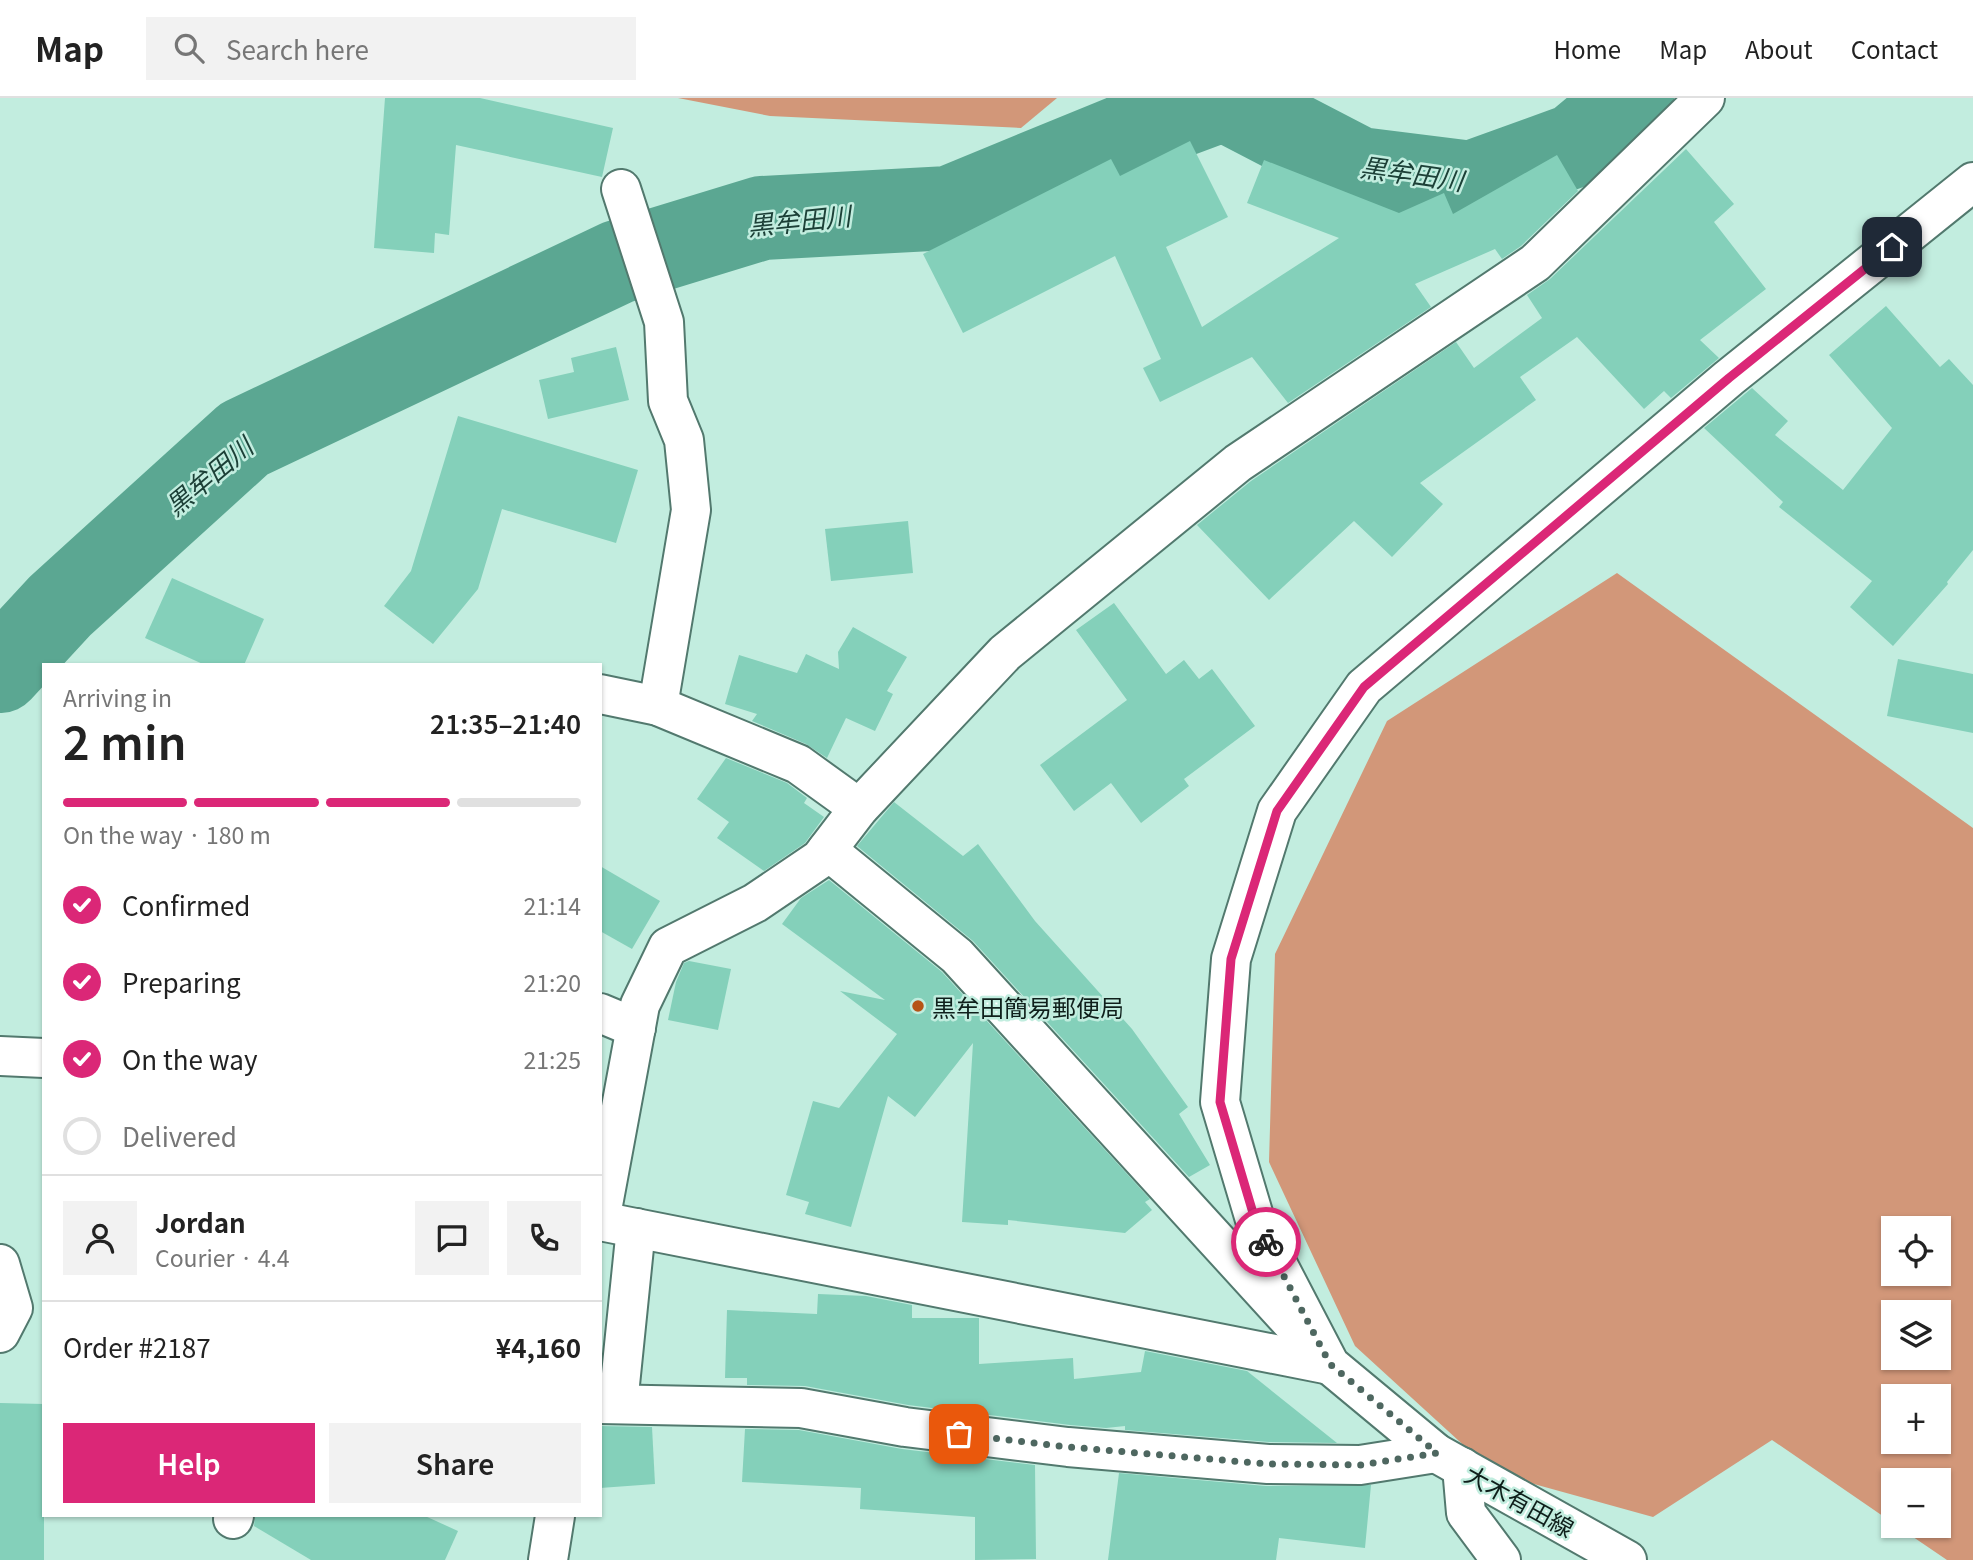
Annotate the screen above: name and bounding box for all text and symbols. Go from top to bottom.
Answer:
search box [146,17,636,80]
text: Map [35,24,104,72]
icon: search [170,29,208,67]
text: Search here [226,30,369,67]
text: Home [1554,31,1621,66]
text: Map [1659,31,1707,66]
text: About [1745,31,1813,66]
text: Contact [1851,31,1938,66]
water label: 黒牟田川 [1358,146,1469,198]
water label: 黒牟田川 [745,195,856,243]
pin [1862,217,1922,277]
icon: home [1873,228,1911,266]
water label: 黒牟田川 [156,425,262,523]
text: Arriving in [63,680,172,714]
text: 21:35–21:40 [430,704,581,741]
text: 2 min [63,707,187,773]
text: On the way · 180 m [63,817,271,851]
icon: check [63,886,101,924]
text: Confirmed [122,886,251,923]
text: 21:14 [524,888,581,922]
icon: check [63,963,101,1001]
text: Preparing [122,963,241,1000]
text: 21:20 [524,965,581,999]
place label: 黒牟田簡易郵便局 [932,989,1124,1024]
marker: 黒牟田簡易郵便局 [910,998,926,1014]
icon: check [63,1040,101,1078]
text: On the way [122,1040,257,1077]
text: 21:25 [524,1042,581,1076]
text: Delivered [122,1117,237,1154]
button: person [63,1201,137,1275]
button: chat [415,1201,489,1275]
button: phone [507,1201,581,1275]
text: Jordan [155,1203,246,1240]
courier [1231,1207,1301,1277]
map controls [1881,1216,1951,1538]
button: locate [1881,1216,1951,1286]
icon: bike [1247,1223,1285,1261]
text: Courier · 4.4 [155,1240,290,1274]
button: layers [1881,1300,1951,1370]
text: Order #2187 [63,1328,211,1365]
text: ¥4,160 [496,1328,581,1365]
button: + [1881,1384,1951,1454]
pin [929,1404,989,1464]
icon: bag [940,1415,978,1453]
button: Help [63,1423,315,1503]
button: Share [329,1423,581,1503]
street label: 大木有田線 [1459,1456,1581,1544]
button: − [1881,1468,1951,1538]

